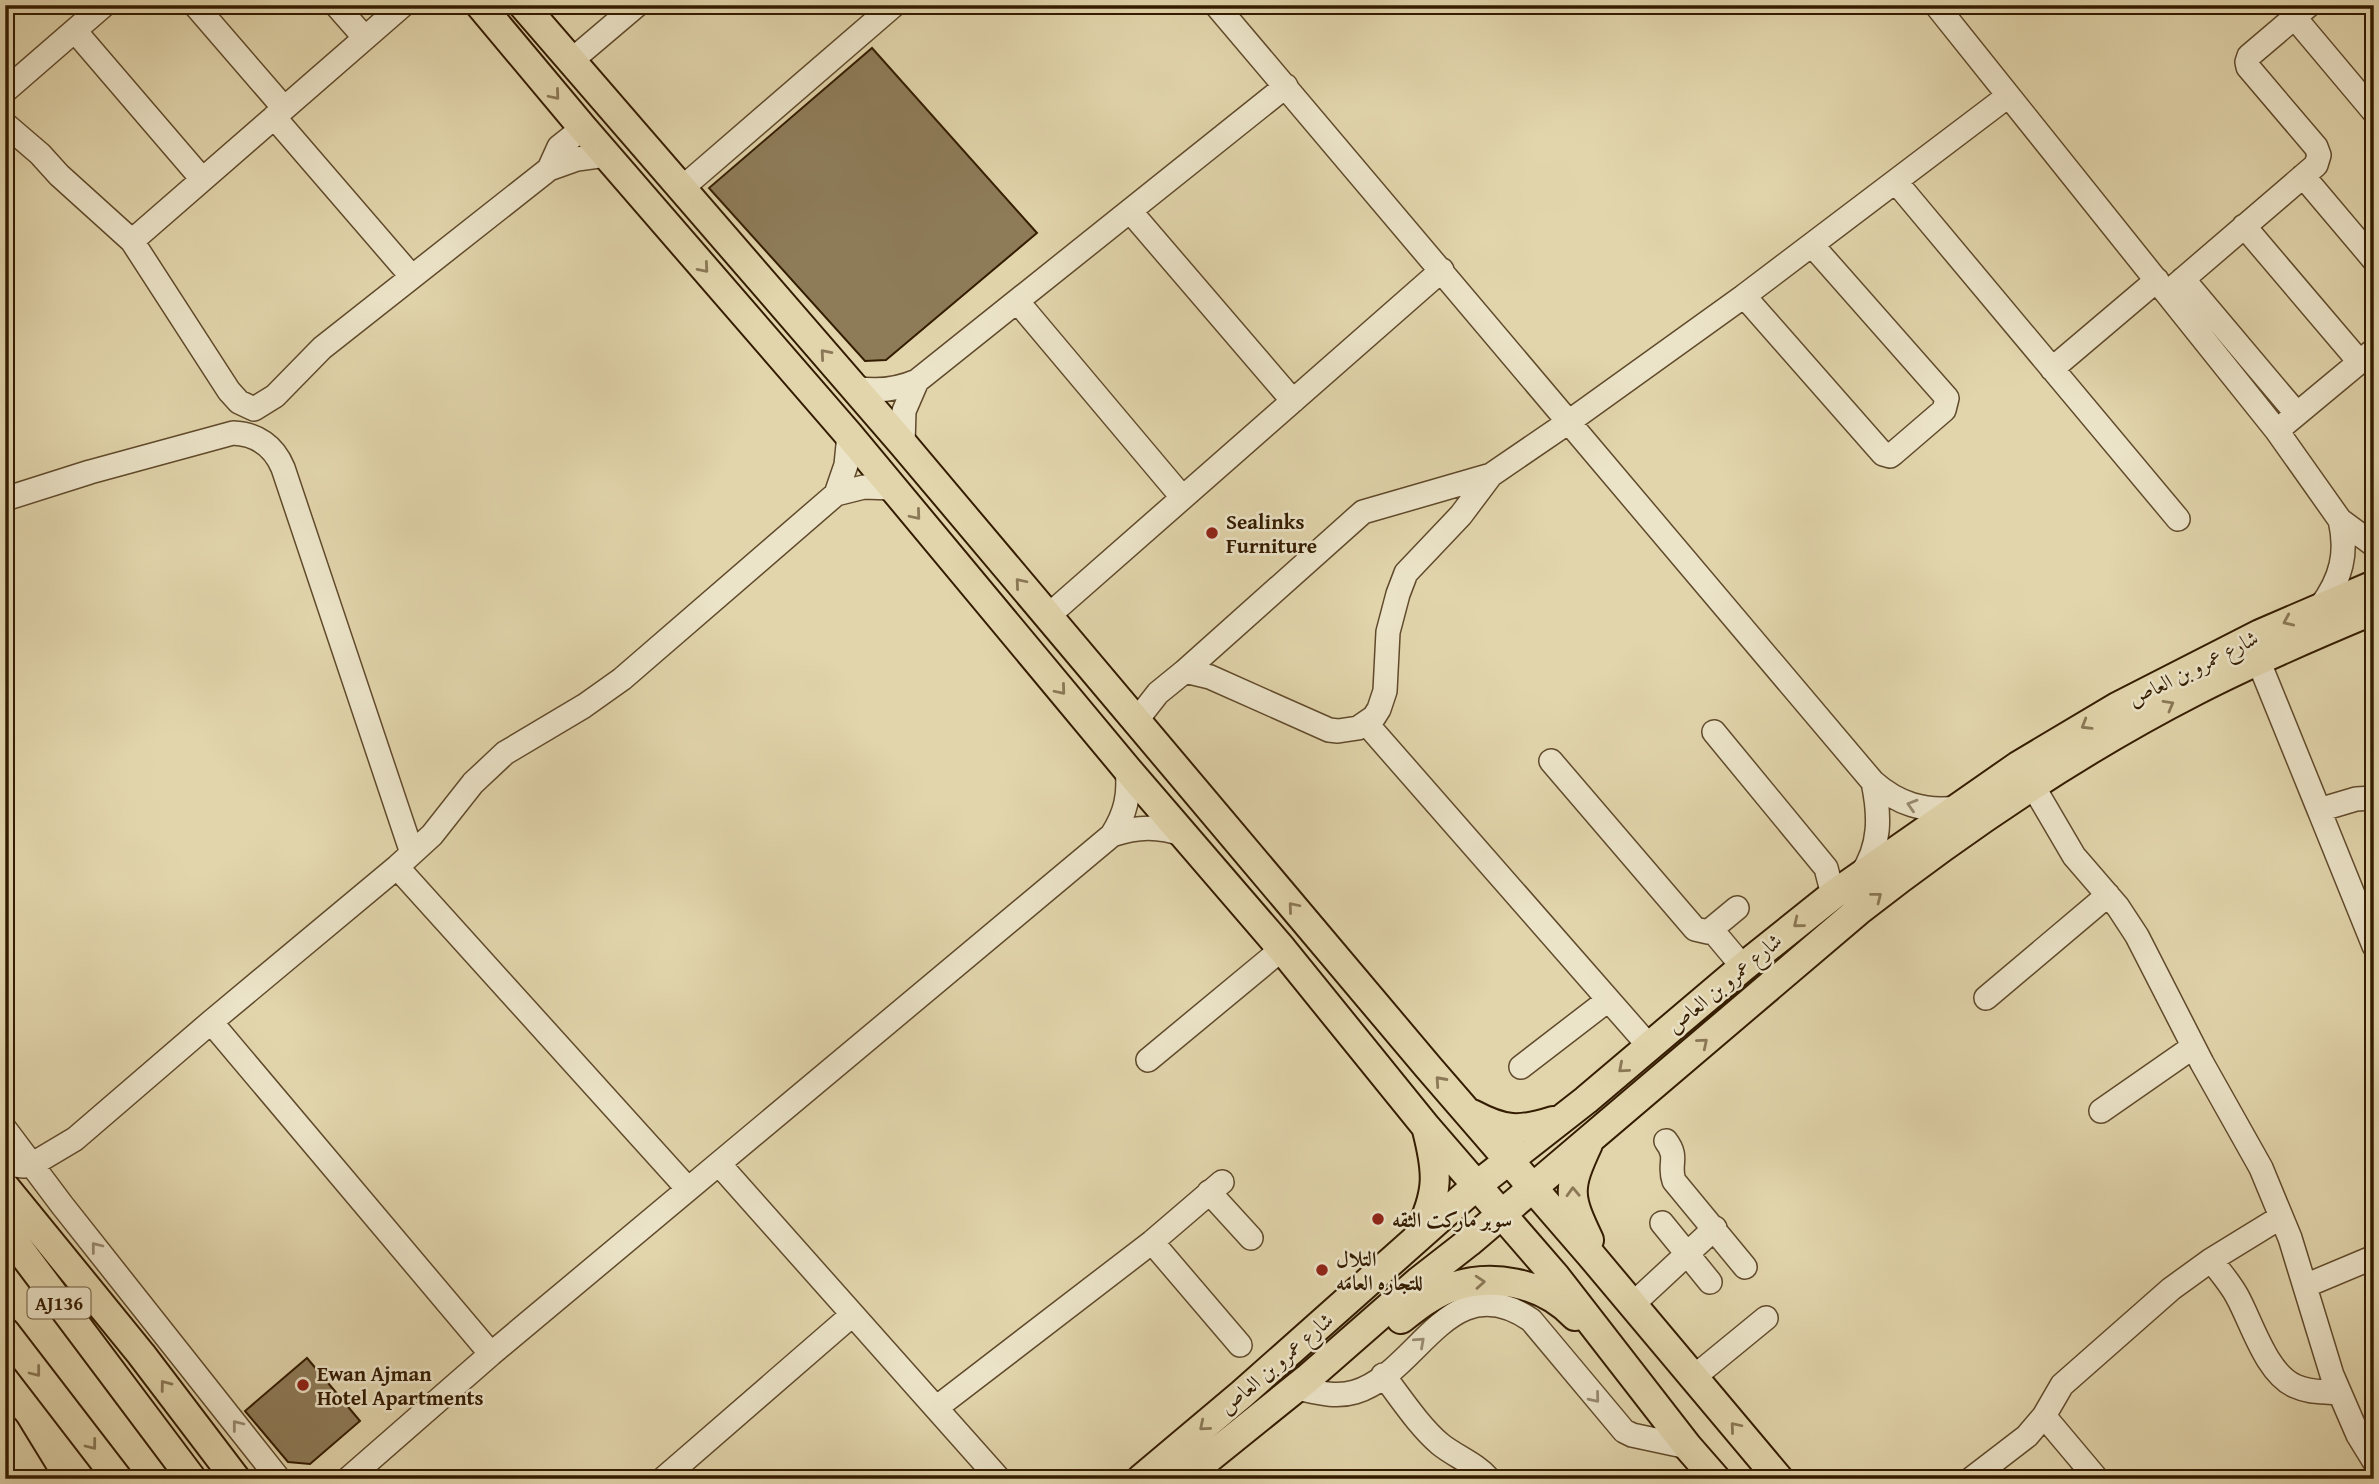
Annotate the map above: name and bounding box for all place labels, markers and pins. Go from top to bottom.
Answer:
place label: Sealinks Furniture [1226,506,1317,561]
marker: Sealinks Furniture [1204,525,1220,541]
place label: سوبر ماركت الثقه [1392,1204,1512,1235]
marker: سوبر ماركت الثقه [1370,1211,1386,1227]
place label: التلال للتجاره العامه [1336,1243,1423,1298]
marker: التلال للتجاره العامه [1314,1262,1330,1278]
place label: Ewan Ajman Hotel Apartments [317,1358,484,1413]
marker: Ewan Ajman Hotel Apartments [295,1377,311,1393]

